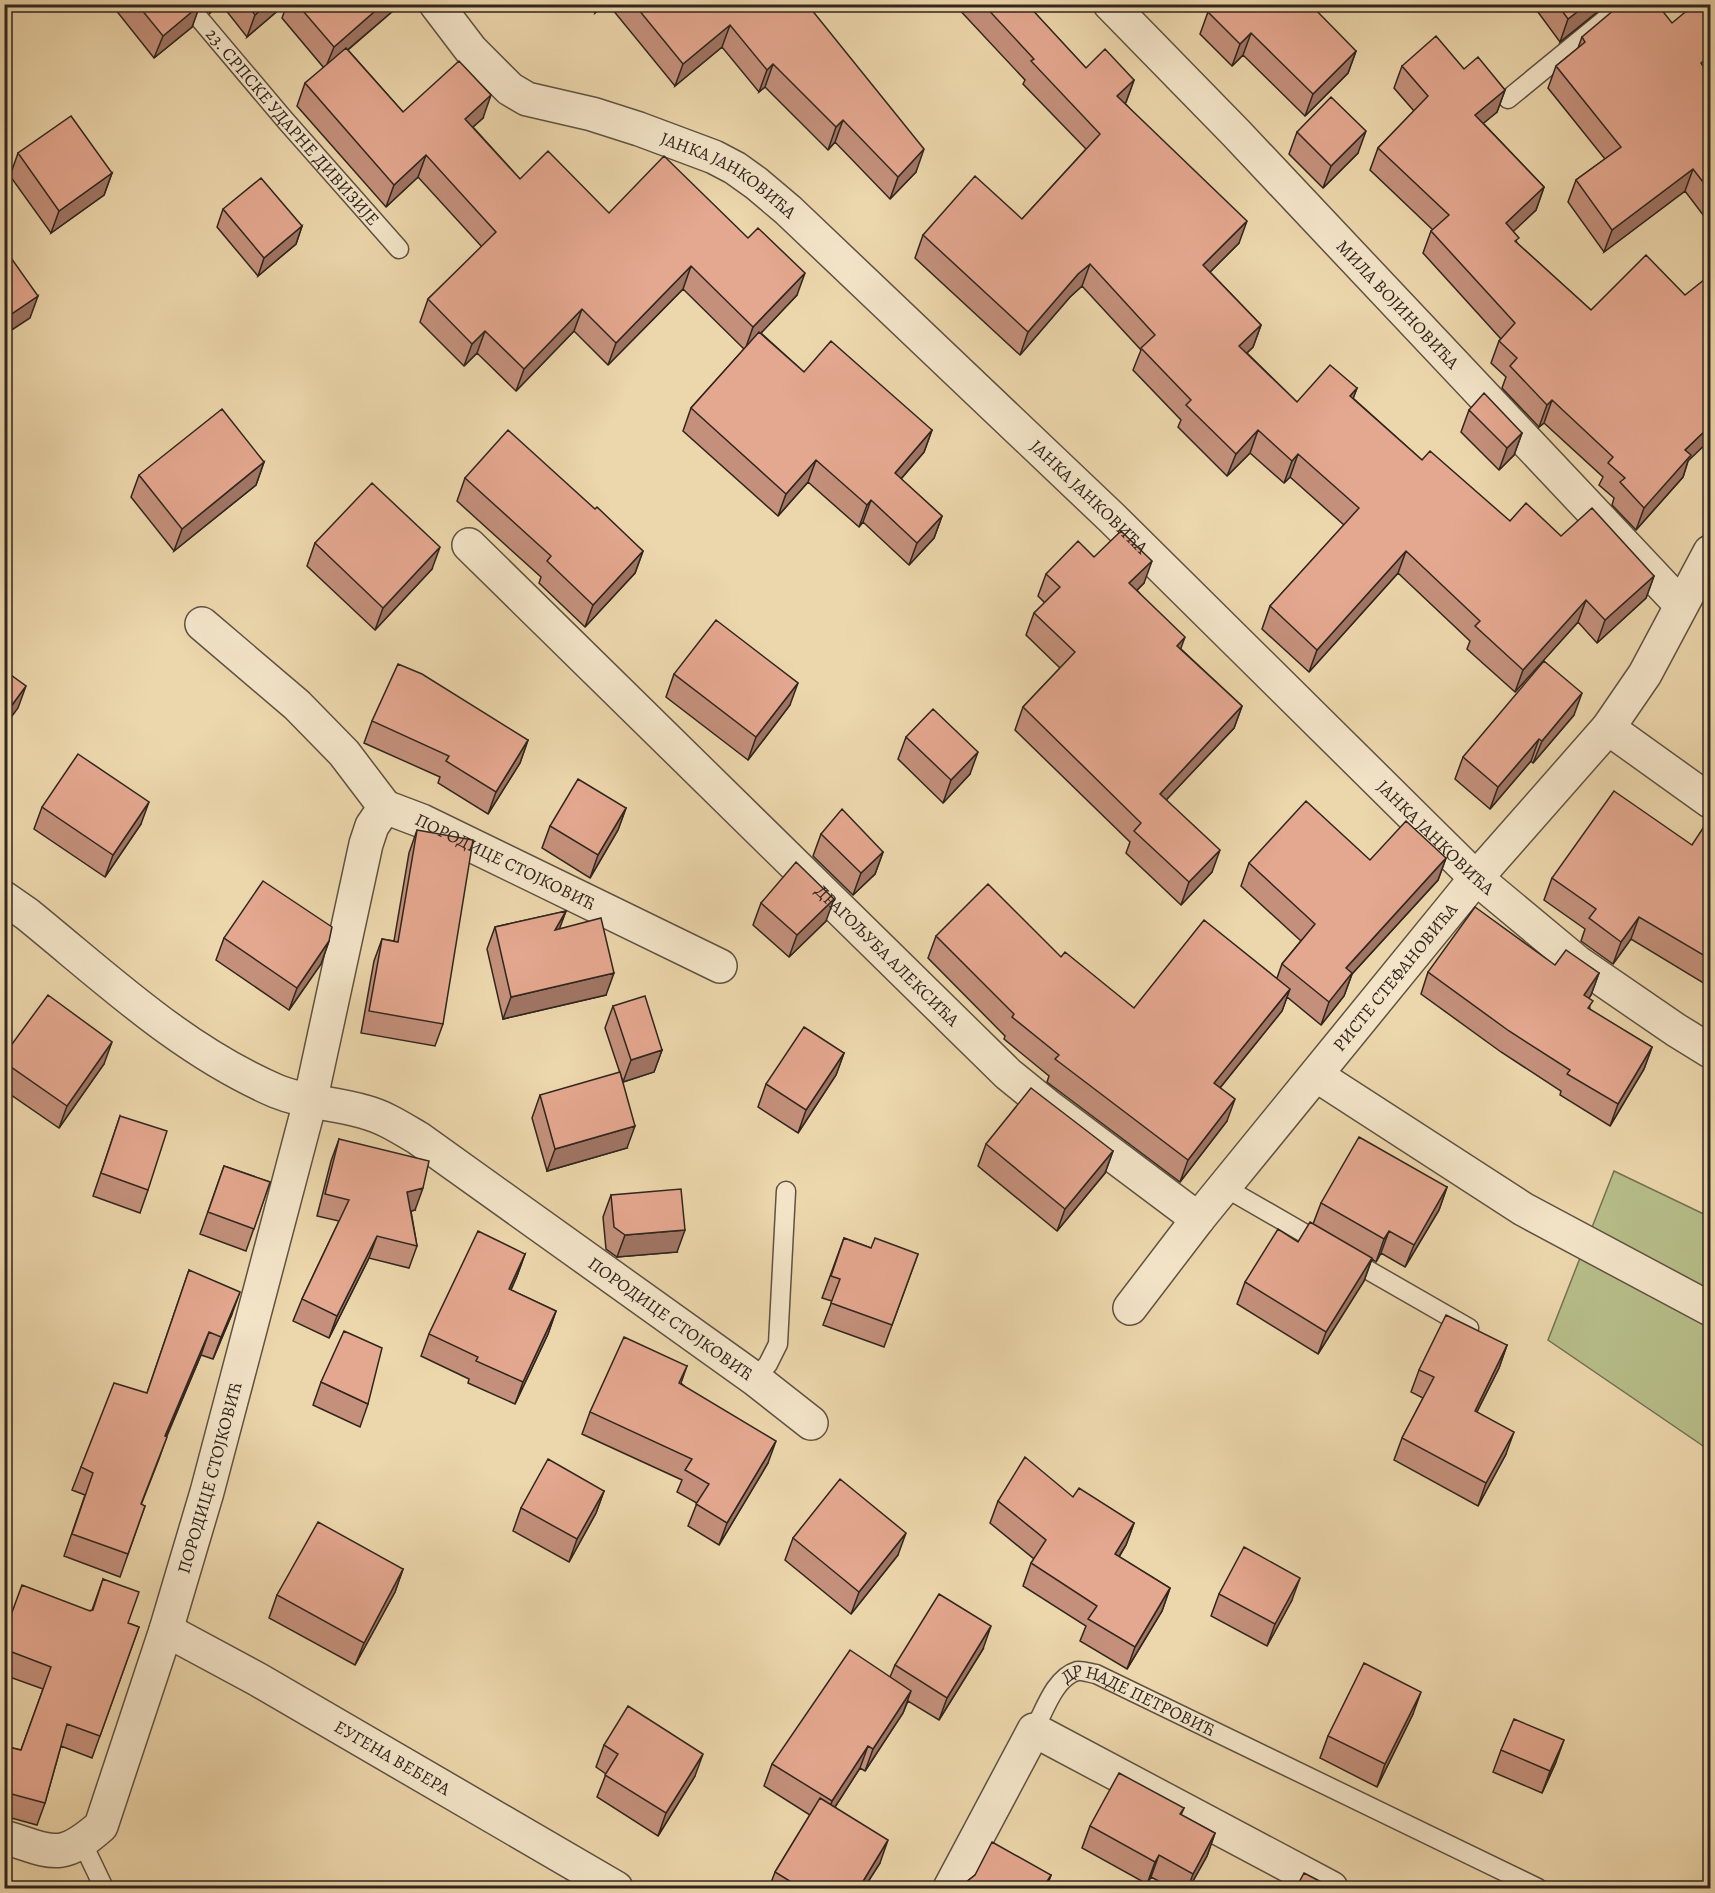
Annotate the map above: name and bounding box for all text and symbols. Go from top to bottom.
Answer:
street label: 23. СРПСКЕ УДАРНЕ ДИВИЗИЈЕ [200,23,385,231]
street label: ЈАНКА ЈАНКОВИЋА [657,126,802,224]
street label: МИЛА ВОЈИНОВИЋА [1331,235,1465,375]
street label: ЈАНКА ЈАНКОВИЋА [1025,434,1154,559]
street label: ЈАНКА ЈАНКОВИЋА [1372,775,1500,901]
street label: ПОРОДИЦЕ СТОЈКОВИЋ [411,807,599,916]
street label: ДРАГОЉУБА АЛЕКСИЋА [810,879,965,1032]
street label: РИСТЕ СТЕФАНОВИЋА [1327,898,1463,1056]
street label: ПОРОДИЦЕ СТОЈКОВИЋ [583,1251,758,1386]
street label: ПОРОДИЦЕ СТОЈКОВИЋ [171,1379,248,1577]
street label: ДР НАДЕ ПЕТРОВИЋ [1056,1658,1219,1742]
street label: ЕУГЕНА ВЕБЕРА [330,1715,455,1801]

